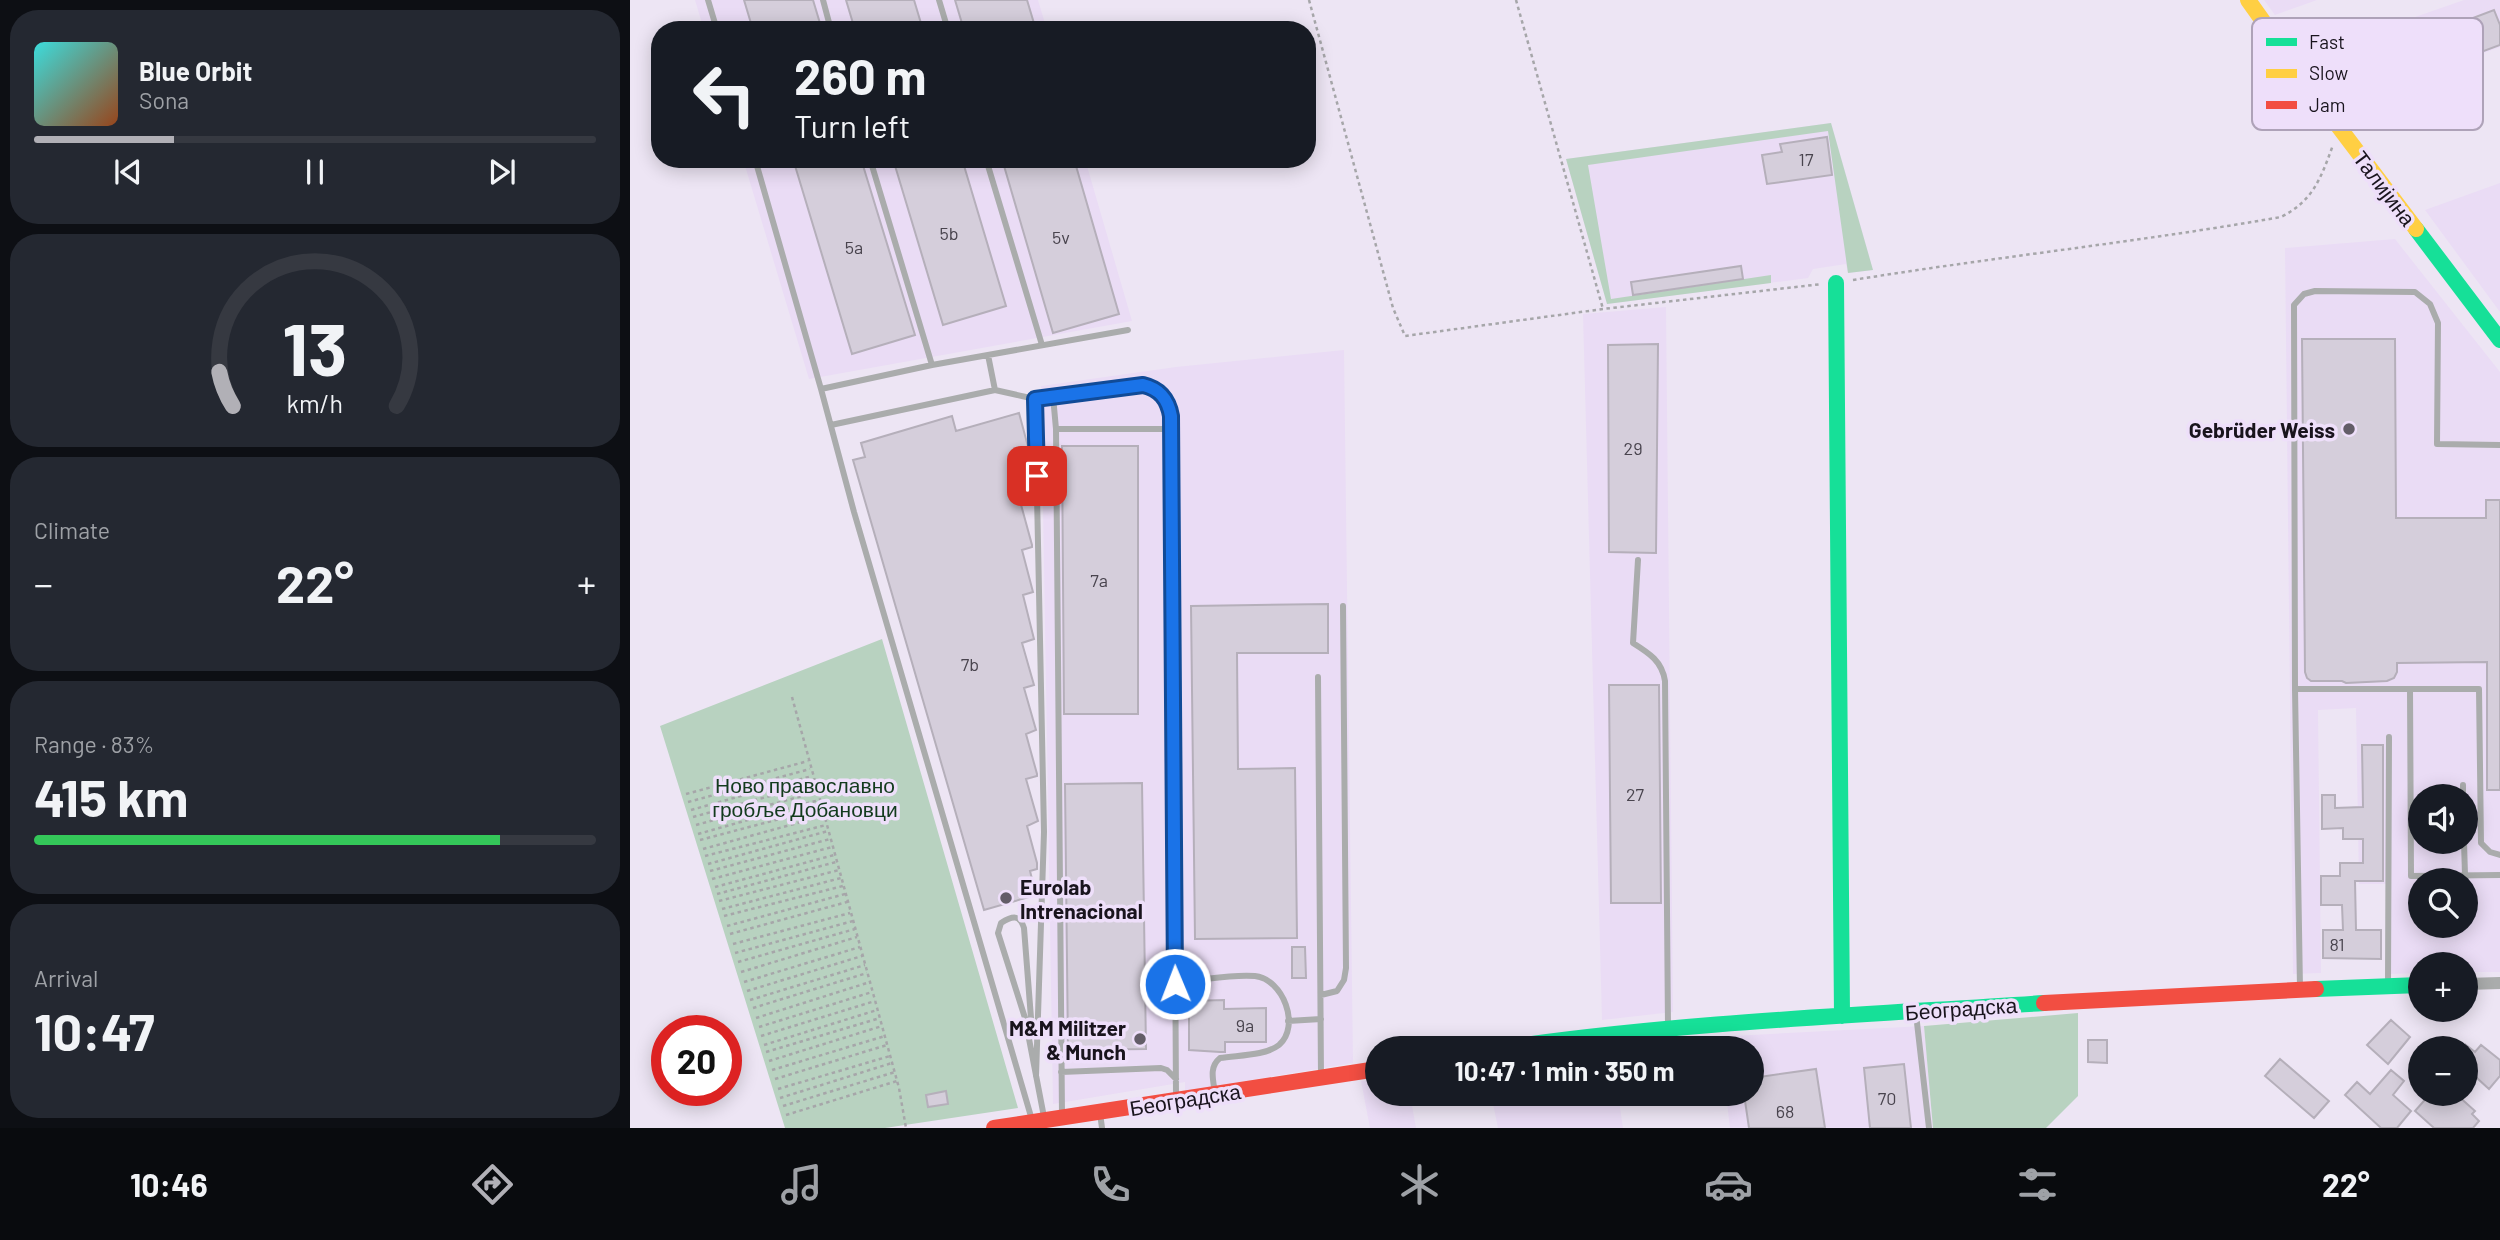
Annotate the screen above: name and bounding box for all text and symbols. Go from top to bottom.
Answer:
legend [2252,18,2483,130]
text: Fast [2309,30,2345,53]
text: 260 m [794,46,926,105]
icon: left [679,49,770,140]
text: Blue Orbit [139,55,252,86]
text: Slow [2309,61,2348,84]
text: Sona [139,86,189,114]
text: Jam [2309,93,2345,116]
text: Turn left [794,106,911,144]
street label: Талијина [2349,146,2421,231]
house number: 17 [1799,148,1814,170]
icon: previous [109,153,147,191]
icon: pause [296,153,334,191]
icon: next [483,153,521,191]
house number: 5b [939,222,959,244]
house number: 5v [1052,226,1070,248]
house number: 5a [845,236,863,258]
text: 13 [282,304,348,392]
text: km/h [287,388,343,418]
place label: Gebrüder Weiss [2189,417,2335,442]
marker: Gebrüder Weiss [2341,421,2357,437]
house number: 29 [1623,437,1643,459]
pin [1007,446,1067,506]
icon: arrive [1018,457,1056,495]
text: Climate [34,516,110,544]
text: 22° [276,551,354,613]
text: − [34,560,53,606]
text: + [577,560,596,606]
house number: 7a [1090,569,1108,591]
house number: 7b [961,653,979,675]
text: Range · 83% [34,730,154,758]
text: 415 km [34,765,188,827]
park label: Ново православно гробље Добановци [712,772,898,821]
house number: 27 [1626,783,1645,805]
map controls [2408,784,2478,1106]
button: sound [2408,784,2478,854]
button: search [2408,868,2478,938]
place label: Eurolab Intrenacional [1020,874,1143,923]
marker: Eurolab Intrenacional [998,890,1014,906]
house number: 81 [2329,933,2345,955]
position arrow [1138,947,1212,1021]
button: + [2408,952,2478,1022]
text: Arrival [34,964,98,992]
street label: Београдска [1904,992,2018,1024]
text: 10:47 [34,999,154,1061]
house number: 9a [1236,1014,1254,1036]
speed limit sign: 20 [651,1015,742,1106]
place label: M&M Militzer & Munch [1009,1015,1126,1064]
marker: M&M Militzer & Munch [1132,1031,1148,1047]
button: − [2408,1036,2478,1106]
text: 10:47 · 1 min · 350 m [1454,1055,1675,1086]
street label: Београдска [1128,1078,1243,1120]
house number: 70 [1878,1087,1896,1109]
house number: 68 [1776,1100,1794,1122]
icon: directions [468,1160,517,1209]
icon: music [777,1160,826,1209]
icon: phone [1086,1160,1135,1209]
icon: climate [1395,1160,1444,1209]
icon: car [1704,1160,1753,1209]
icon: filters [2013,1160,2062,1209]
text: 10:46 [130,1165,208,1203]
text: 22° [2322,1165,2370,1203]

